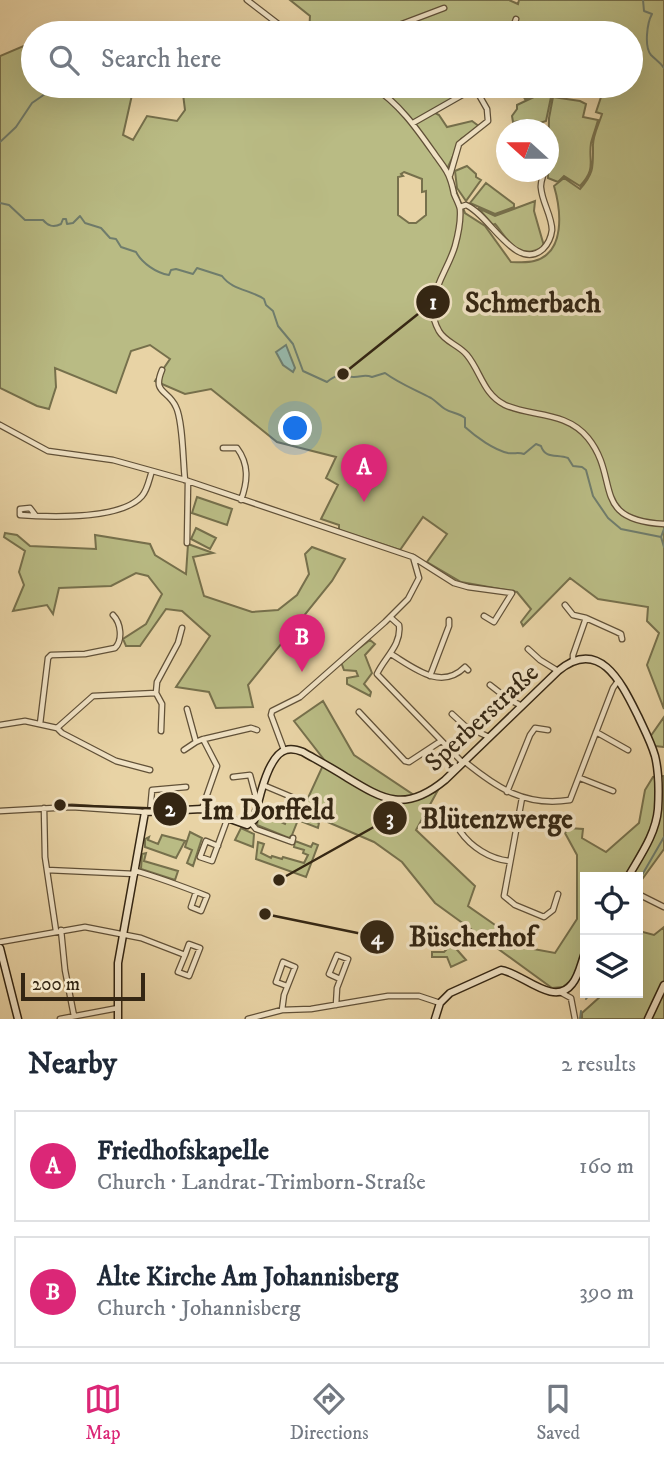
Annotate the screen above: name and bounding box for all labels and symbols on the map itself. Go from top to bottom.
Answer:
north arrow [496,119,559,182]
callout: Schmerbach [416,278,615,327]
text: Schmerbach [465,286,601,321]
text: 1 [429,290,437,316]
your location [278,411,312,445]
pin: A [341,444,387,502]
pin: B [279,614,325,672]
street label: Sperberstraße [418,657,546,779]
callout: Im Dorffeld [153,784,349,833]
text: Im Dorffeld [202,793,336,828]
callout: Blütenzwerge [372,793,587,842]
text: 2 [165,797,176,823]
text: Blütenzwerge [421,802,573,837]
text: 3 [386,806,394,832]
callout: Büscherhof [360,912,549,961]
text: Büscherhof [409,920,540,955]
text: 4 [371,925,384,951]
scale bar [21,970,145,1002]

